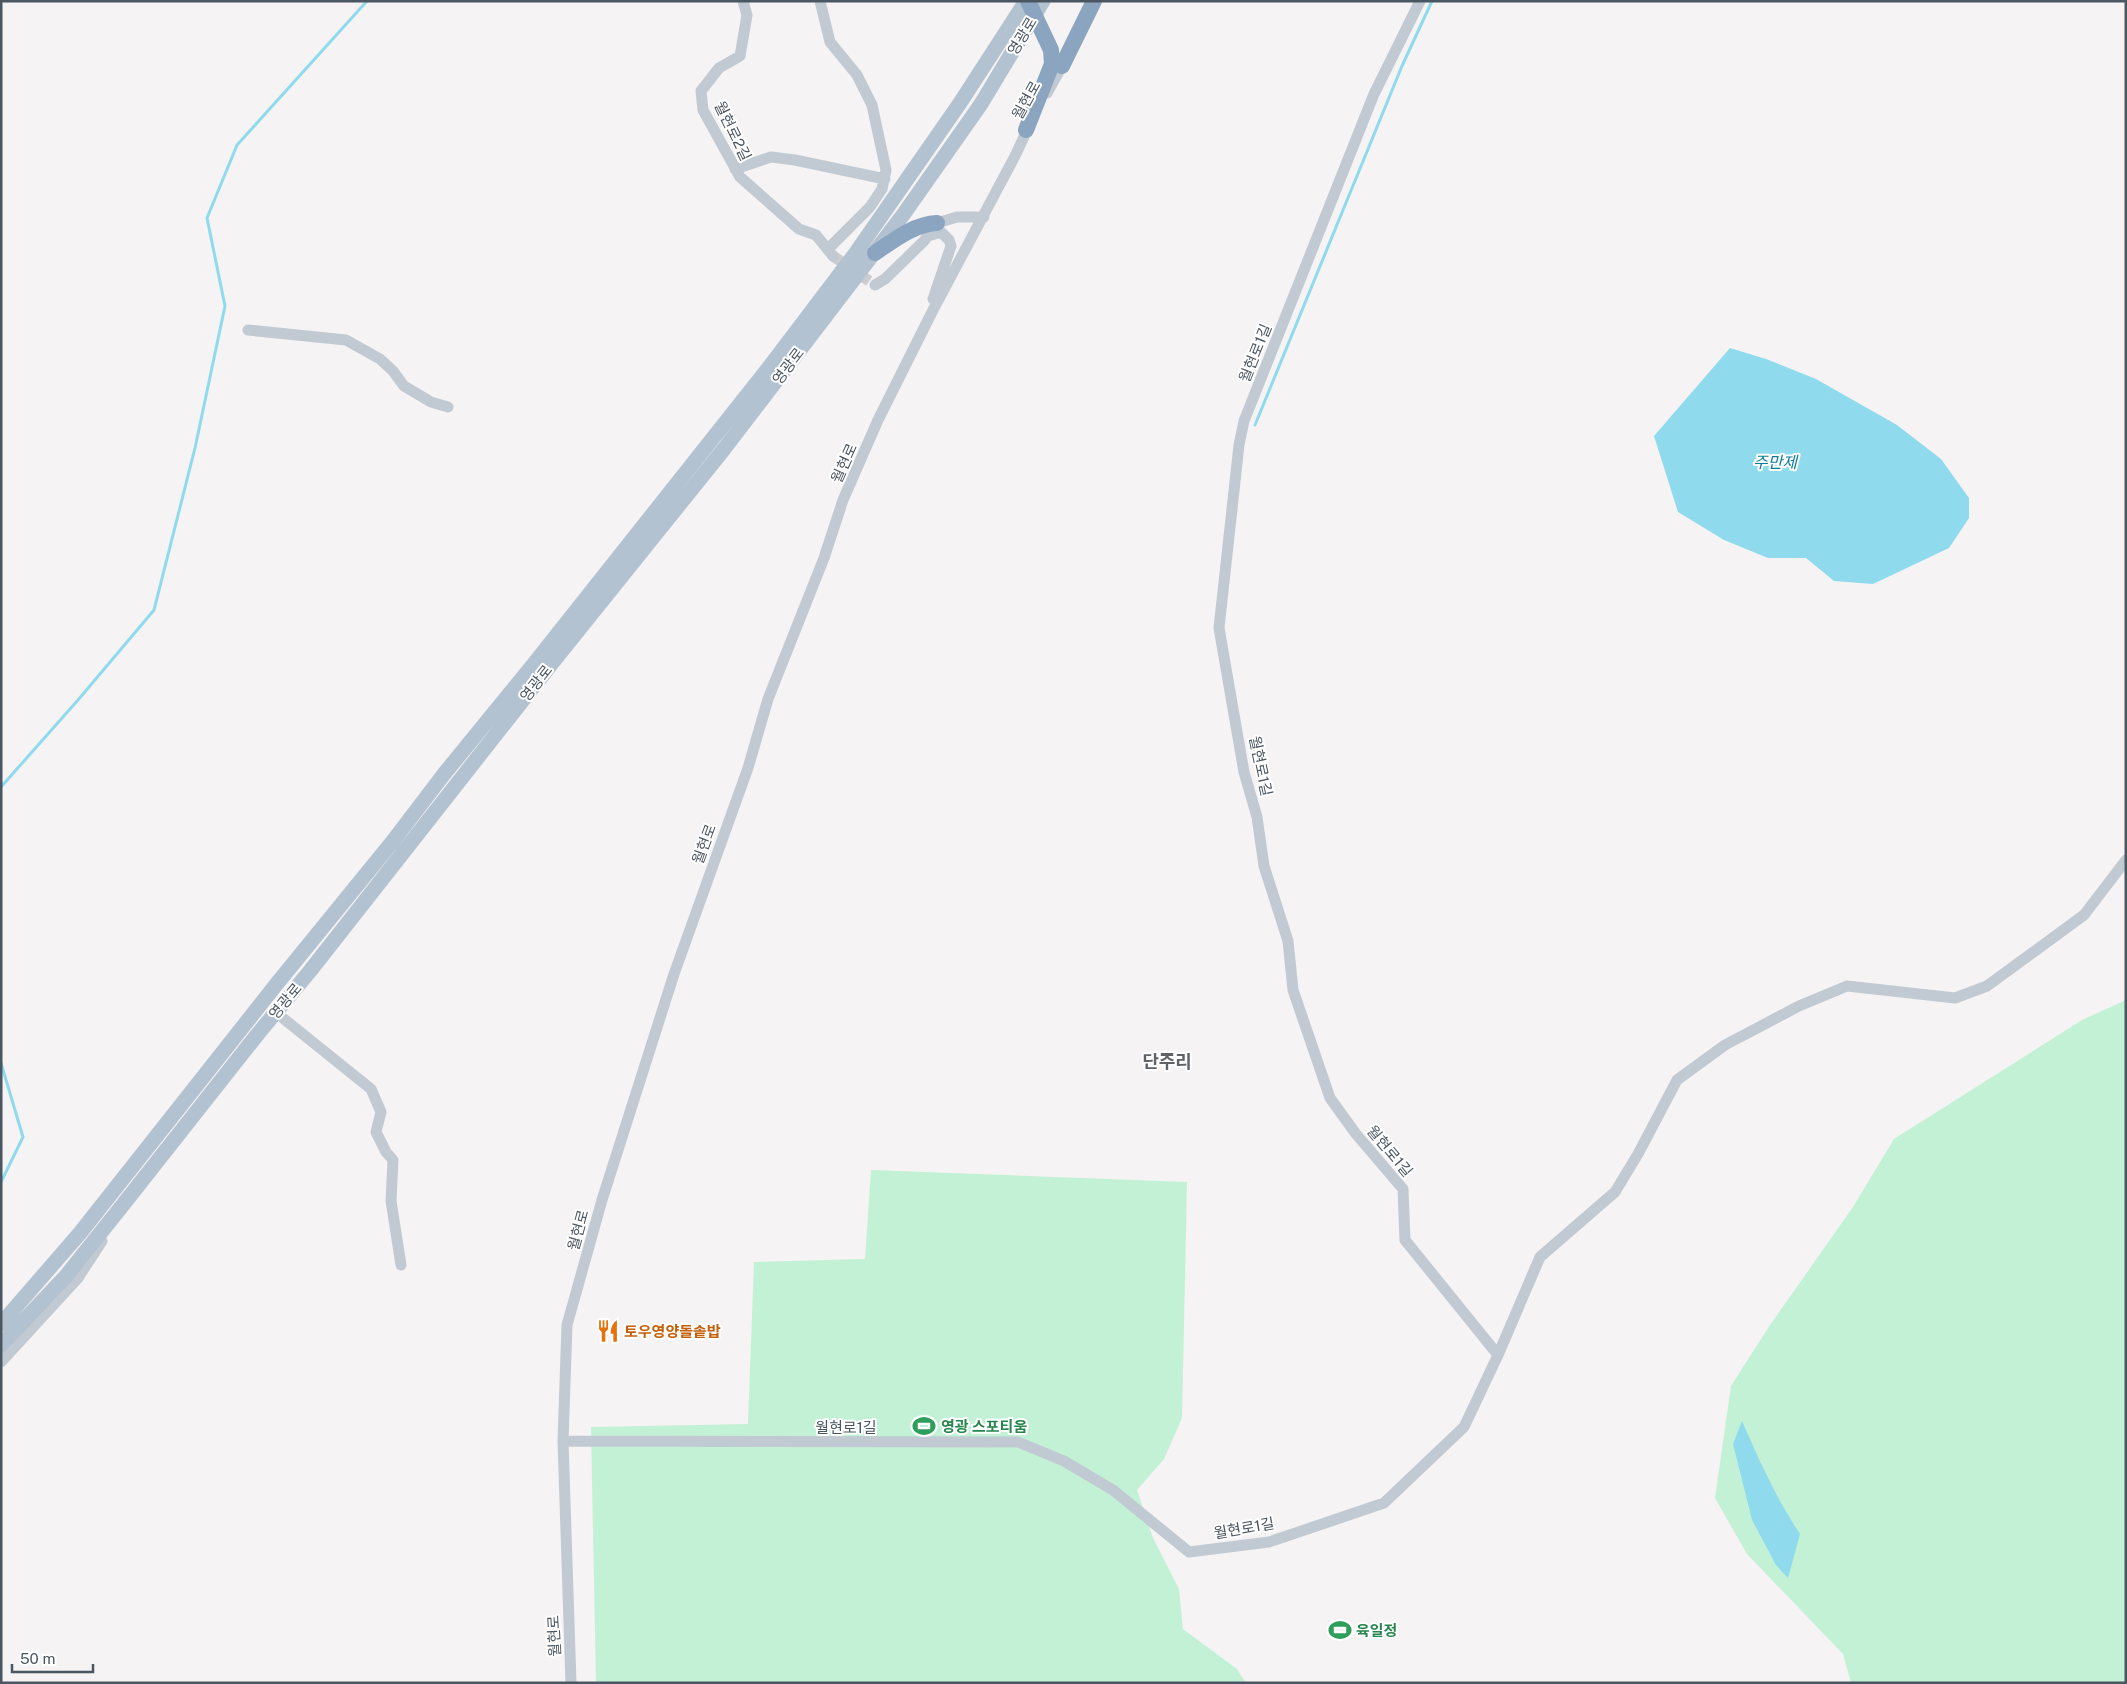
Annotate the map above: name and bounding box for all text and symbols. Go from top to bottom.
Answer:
street label: 영광로 [1004,14,1040,58]
street label: 월현로 [1009,78,1043,122]
street label: 월현로2길 [711,98,755,164]
street label: 월현로1길 [1236,321,1274,385]
street label: 영광로 [769,344,807,388]
street label: 월현로 [828,441,860,485]
water label: 주만제 [1753,453,1799,472]
street label: 영광로 [517,661,555,705]
street label: 월현로1길 [1246,734,1276,798]
street label: 월현로 [689,822,719,866]
street label: 영광로 [265,980,305,1022]
district label: 단주리 [1142,1051,1192,1072]
street label: 월현로1길 [1364,1122,1416,1180]
street label: 월현로 [564,1208,592,1252]
restaurant icon: 토우영양돌솥밥 [595,1318,621,1344]
place label: 토우영양돌솥밥 [624,1323,721,1340]
sports icon: 영광 스포티움 [911,1413,937,1439]
place label: 영광 스포티움 [941,1418,1027,1435]
street label: 월현로1길 [815,1419,877,1436]
street label: 월현로1길 [1212,1514,1276,1542]
street label: 월현로 [544,1615,564,1657]
sports icon: 육일정 [1327,1617,1353,1643]
place label: 육일정 [1356,1622,1397,1639]
scale bar [12,1642,94,1674]
text: 50 m [20,1650,55,1667]

